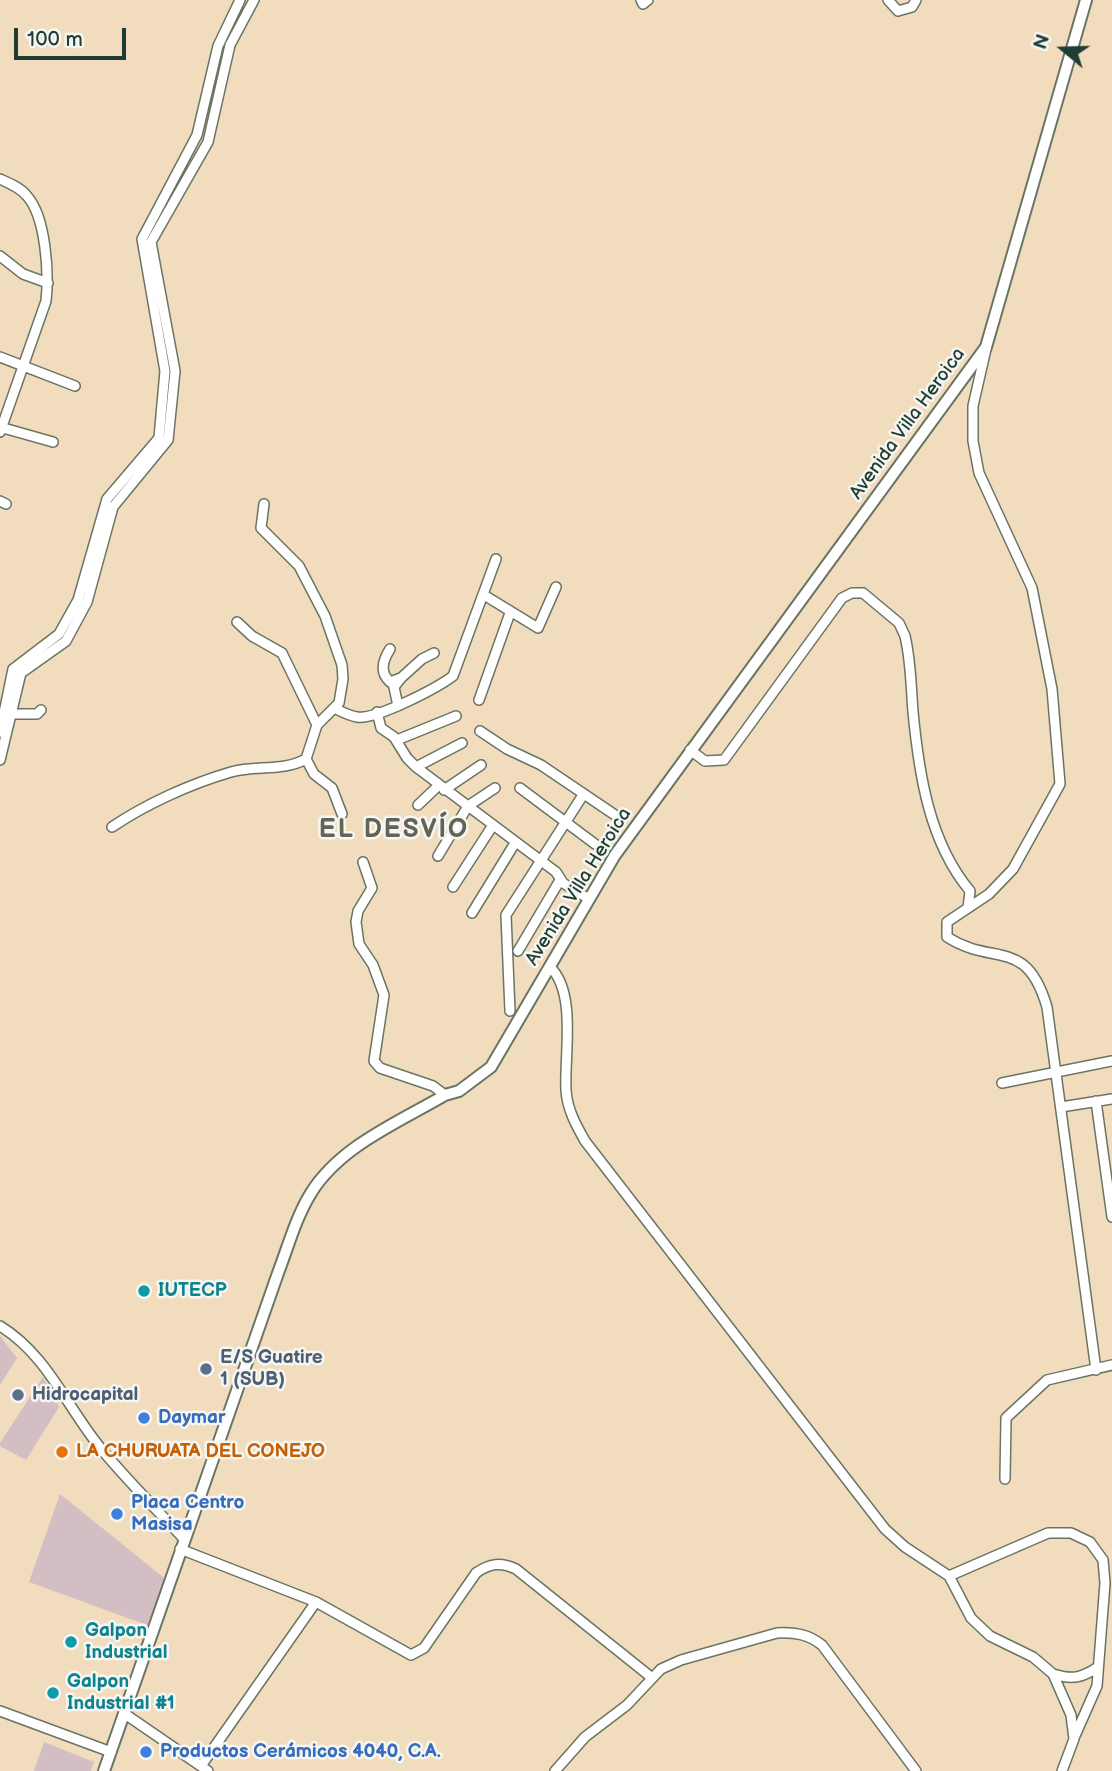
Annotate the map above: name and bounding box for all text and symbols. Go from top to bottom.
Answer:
scale bar [18,14,130,58]
north arrow [1028,14,1098,84]
text: 100 m [27,27,83,52]
text: N [1029,32,1056,52]
street label: Avenida Villa Heroica [845,344,971,504]
street label: Avenida Villa Heroica [521,804,637,970]
district label: EL DESVÍO [320,814,468,846]
place label: IUTECP [158,1280,227,1302]
marker: IUTECP [136,1283,152,1299]
place label: E/S Guatire 1 (SUB) [220,1347,323,1391]
marker: E/S Guatire 1 (SUB) [198,1361,214,1377]
place label: Hidrocapital [32,1384,138,1406]
marker: Hidrocapital [10,1387,26,1403]
place label: Daymar [158,1407,226,1429]
marker: Daymar [136,1410,152,1426]
place label: LA CHURUATA DEL CONEJO [76,1441,325,1463]
marker: LA CHURUATA DEL CONEJO [54,1444,70,1460]
place label: Placa Centro Masisa [131,1492,244,1536]
marker: Placa Centro Masisa [109,1506,125,1522]
place label: Galpon Industrial [85,1620,167,1664]
marker: Galpon Industrial [63,1634,79,1650]
place label: Galpon Industrial #1 [67,1671,175,1715]
marker: Galpon Industrial #1 [45,1685,61,1701]
place label: Productos Cerámicos 4040, C.A. [160,1741,441,1763]
marker: Productos Cerámicos 4040, C.A. [138,1744,154,1760]

